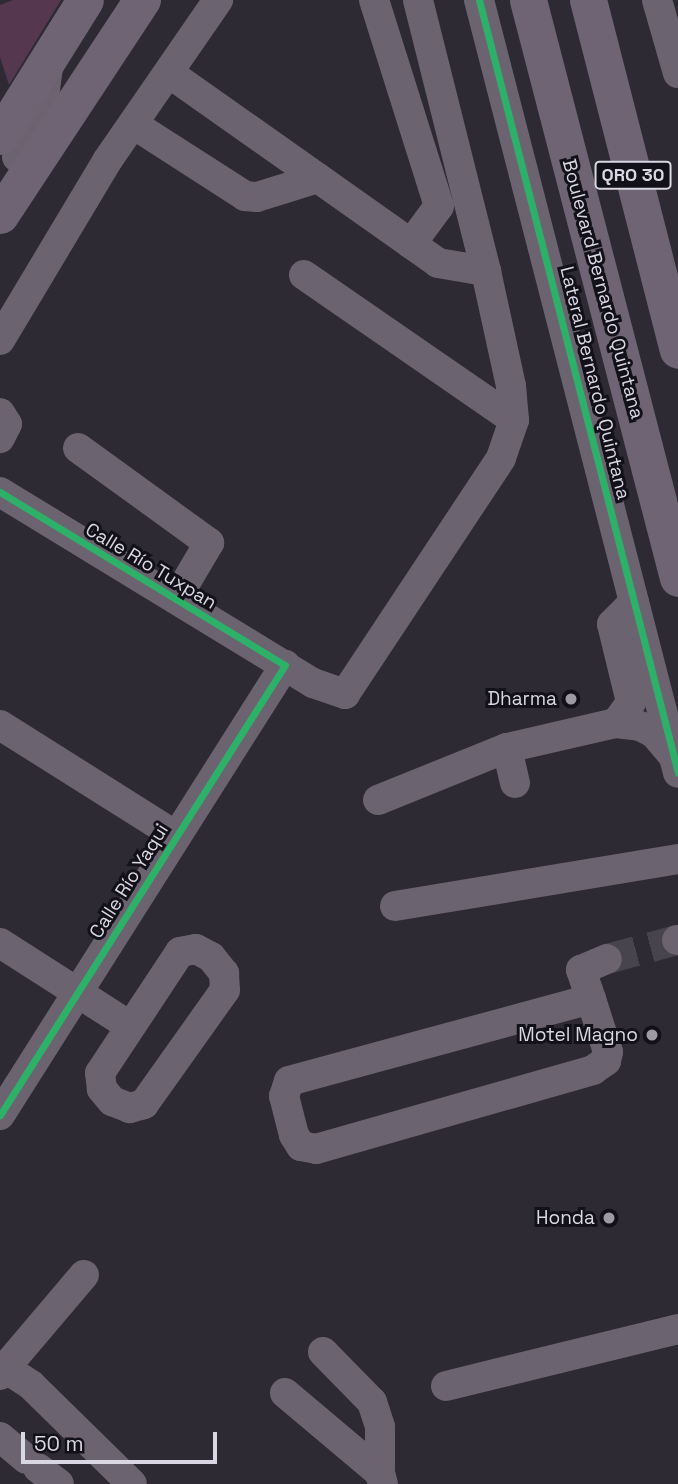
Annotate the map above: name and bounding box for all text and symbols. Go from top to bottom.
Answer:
street label: Boulevard Bernardo Quintana [557,157,649,421]
road number: QRO 30 [594,160,672,190]
street label: Lateral Bernardo Quintana [555,264,635,502]
street label: Calle Río Tuxpan [81,518,221,614]
place label: Dharma [487,688,557,710]
marker: Dharma [563,691,579,707]
street label: Calle Río Yaqui [85,819,173,943]
place label: Motel Magno [518,1024,638,1046]
marker: Motel Magno [644,1027,660,1043]
place label: Honda [536,1207,595,1229]
marker: Honda [601,1210,617,1226]
scale bar [24,1418,220,1462]
text: 50 m [34,1430,84,1457]

